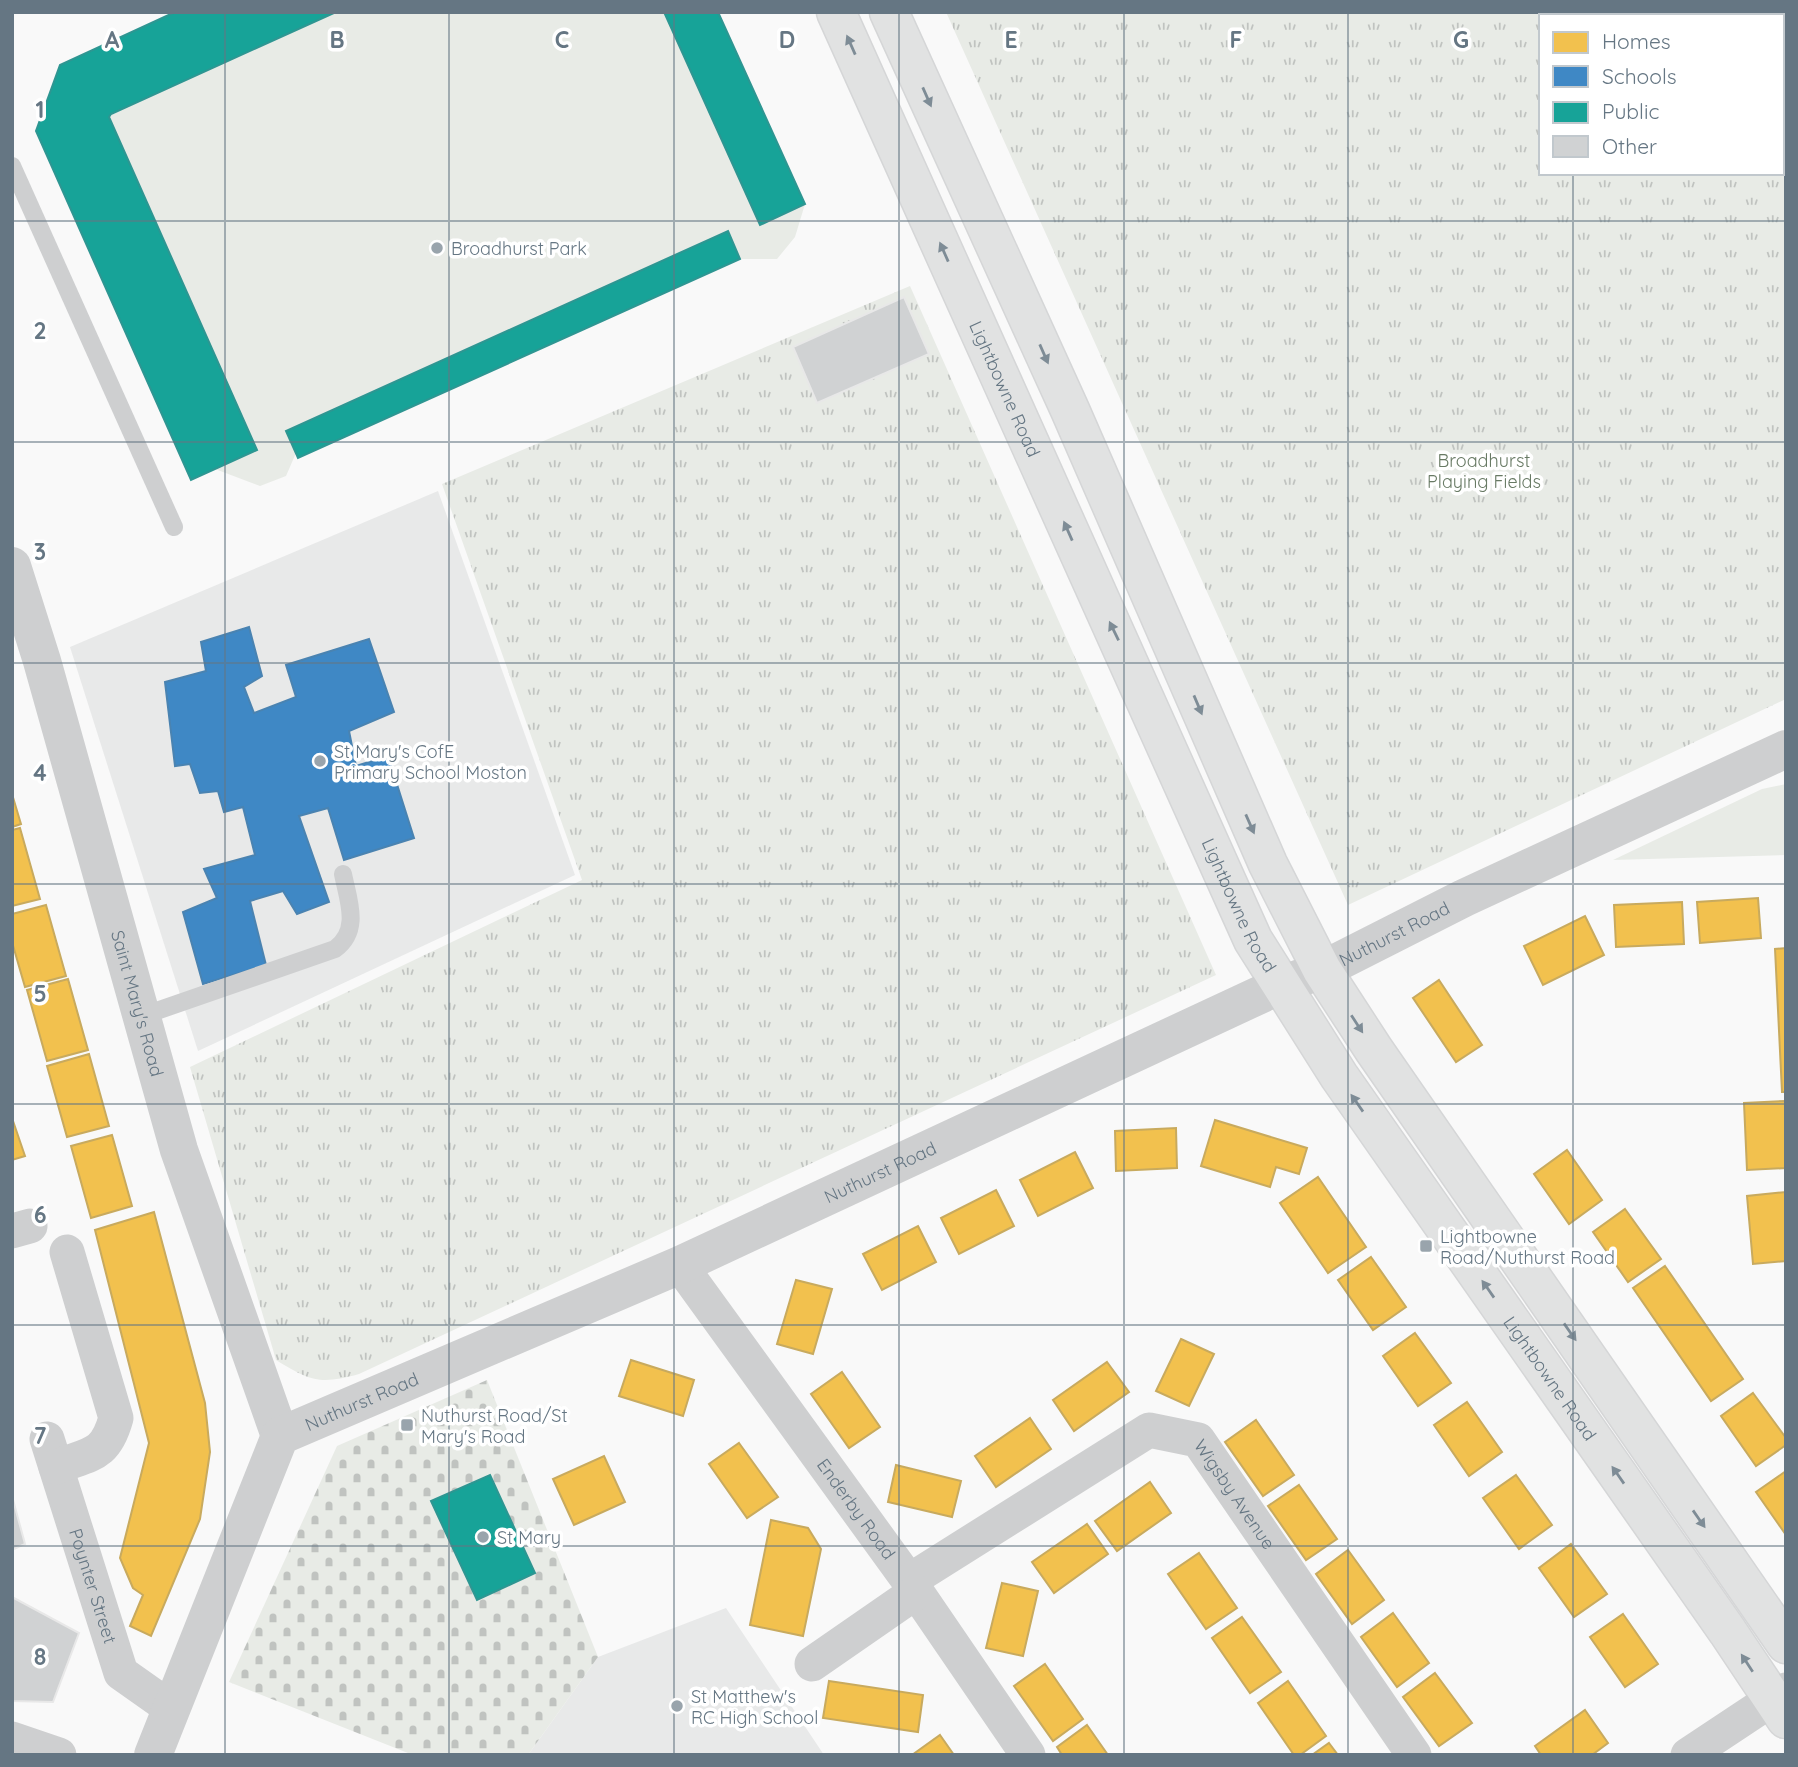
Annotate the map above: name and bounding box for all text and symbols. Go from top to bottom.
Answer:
legend [1539,14,1784,175]
text: A [105,25,120,54]
text: B [329,25,345,54]
text: C [555,25,569,54]
text: D [779,25,795,54]
text: E [1004,25,1018,54]
text: F [1230,25,1242,54]
text: G [1453,25,1469,54]
text: Homes [1602,28,1671,54]
one-way arrow [845,35,857,55]
text: Schools [1602,63,1677,89]
one-way arrow [921,87,933,107]
text: 1 [36,95,44,124]
text: Public [1602,98,1659,124]
text: Other [1602,133,1657,159]
place label: Broadhurst Park [451,237,587,260]
marker: Broadhurst Park [429,240,445,256]
one-way arrow [938,242,949,263]
text: 2 [33,316,47,345]
street label: Lightbowne Road [965,317,1046,460]
one-way arrow [1038,344,1050,364]
park label: Broadhurst Playing Fields [1427,449,1541,493]
one-way arrow [1062,520,1073,541]
text: 3 [34,537,46,566]
one-way arrow [1108,621,1119,641]
one-way arrow [1193,694,1204,715]
place label: St Mary's CofE Primary School Moston [334,740,527,784]
marker: St Mary's CofE Primary School Moston [312,753,328,769]
text: 4 [33,758,47,787]
one-way arrow [1245,813,1256,834]
street label: Lightbowne Road [1197,834,1282,976]
street label: Nuthurst Road [1335,896,1453,971]
street label: Saint Mary's Road [106,927,169,1079]
text: 5 [33,979,47,1008]
one-way arrow [1350,1015,1364,1033]
one-way arrow [1350,1094,1364,1112]
street label: Nuthurst Road [820,1136,940,1208]
text: 6 [34,1200,46,1229]
place label: Lightbowne Road/Nuthurst Road [1440,1225,1615,1269]
marker: Lightbowne Road/Nuthurst Road [1418,1238,1434,1254]
one-way arrow [1481,1280,1495,1298]
street label: Lightbowne Road [1499,1311,1602,1445]
one-way arrow [1563,1323,1577,1341]
street label: Nuthurst Road [301,1367,422,1436]
place label: Nuthurst Road/St Mary's Road [421,1404,568,1448]
marker: Nuthurst Road/St Mary's Road [399,1417,415,1433]
text: 7 [34,1421,47,1450]
street label: Wigsby Avenue [1189,1435,1281,1553]
street label: Enderby Road [812,1454,901,1564]
one-way arrow [1611,1466,1625,1484]
one-way arrow [1692,1510,1706,1528]
street label: Poynter Street [64,1525,122,1646]
place label: St Mary [497,1526,561,1549]
marker: St Mary [475,1529,491,1545]
text: 8 [34,1642,46,1671]
one-way arrow [1741,1653,1754,1672]
place label: St Matthew's RC High School [691,1685,818,1729]
marker: St Matthew's RC High School [669,1698,685,1714]

